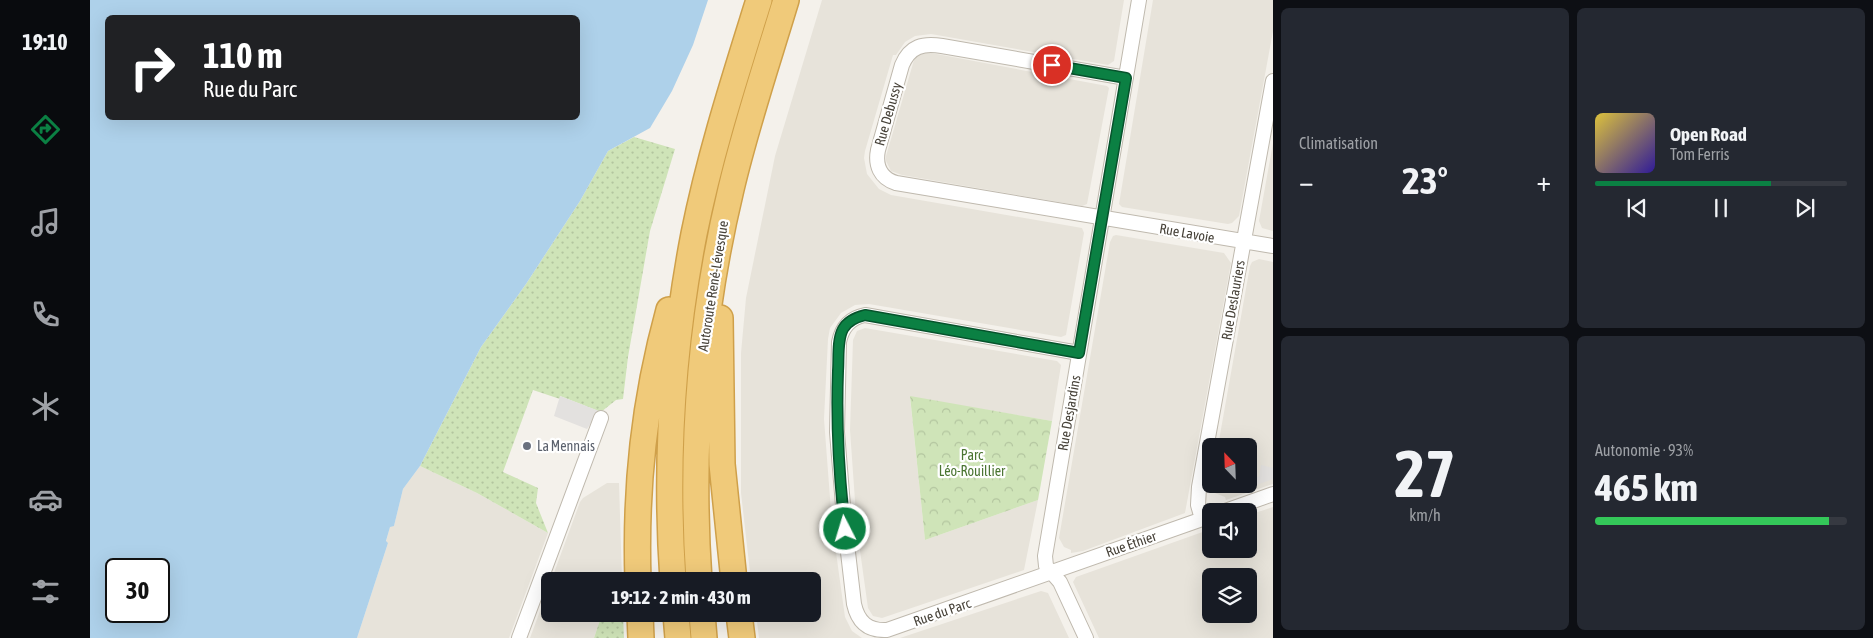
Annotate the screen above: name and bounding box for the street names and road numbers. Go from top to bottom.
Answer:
street label: Rue Debussy [871,80,905,148]
street label: Autoroute René-Lévesque [695,220,731,352]
street label: Rue Lavoie [1158,220,1216,246]
street label: Rue Deslauriers [1218,259,1248,341]
street label: Rue Desjardins [1054,374,1084,452]
street label: Rue Éthier [1104,528,1159,560]
street label: Rue du Parc [911,594,974,629]

